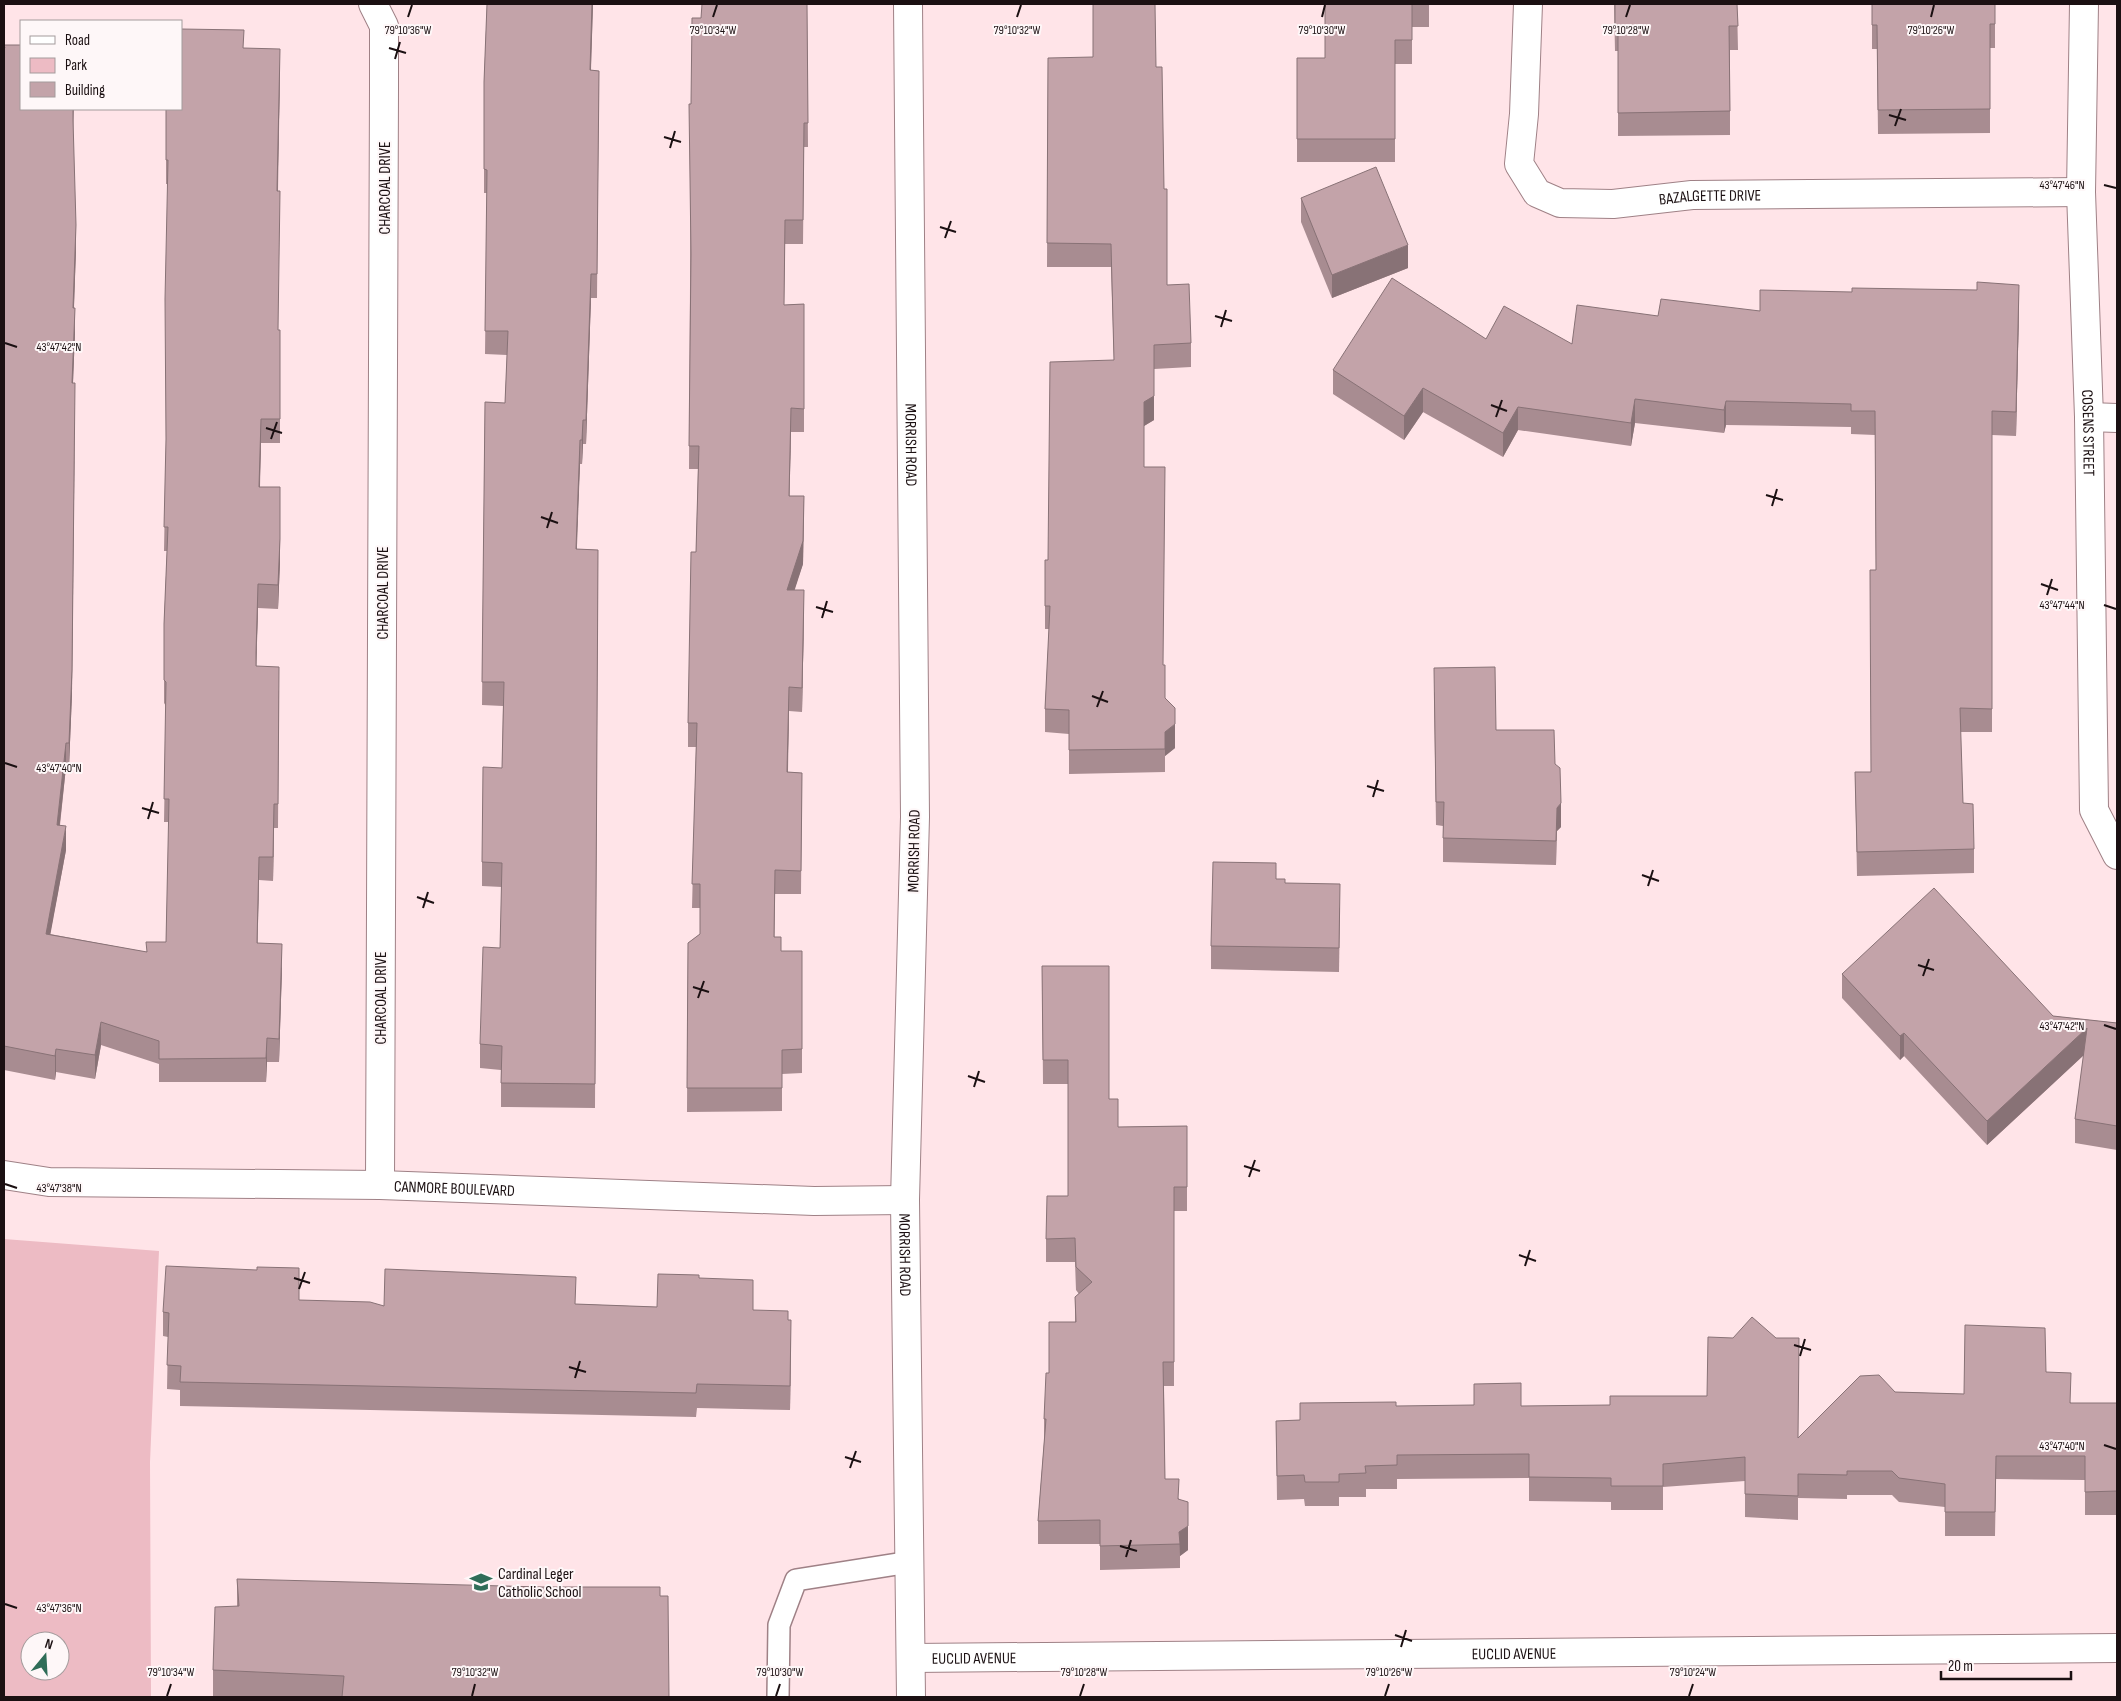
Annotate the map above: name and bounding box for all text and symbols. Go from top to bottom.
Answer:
legend [20,20,182,110]
text: 79°10'36"W [385,23,432,38]
text: 79°10'34"W [690,23,736,38]
text: 79°10'32"W [994,23,1040,38]
text: 79°10'30"W [1299,23,1346,38]
text: 79°10'28"W [1603,23,1649,38]
text: 79°10'26"W [1908,23,1955,38]
text: Road [65,31,90,50]
text: Park [65,56,87,75]
text: Building [65,81,105,100]
street label: CHARCOAL DRIVE [376,141,395,235]
text: 43°47'46"N [2039,178,2085,193]
street label: BAZALGETTE DRIVE [1658,186,1761,210]
text: 43°47'42"N [37,340,82,355]
street label: COSENS STREET [2077,389,2098,477]
street label: MORRISH ROAD [900,404,920,487]
street label: CHARCOAL DRIVE [374,546,393,640]
text: 43°47'44"N [2039,598,2085,613]
text: 43°47'40"N [36,761,82,776]
street label: MORRISH ROAD [904,809,925,893]
street label: CHARCOAL DRIVE [372,951,391,1045]
text: 43°47'42"N [2040,1019,2085,1034]
street label: CANMORE BOULEVARD [393,1178,515,1201]
text: 43°47'38"N [36,1181,82,1196]
street label: MORRISH ROAD [894,1213,914,1297]
text: 43°47'40"N [2039,1439,2085,1454]
place label: Cardinal Leger Catholic School [498,1565,582,1602]
school or university icon: Cardinal Leger Catholic School [468,1569,494,1595]
text: 43°47'36"N [36,1601,82,1616]
north arrow [20,1631,70,1681]
text: N [43,1635,55,1653]
street label: EUCLID AVENUE [1472,1645,1556,1664]
scale bar [1941,1648,2071,1680]
street label: EUCLID AVENUE [932,1649,1016,1669]
text: 20 m [1948,1657,1973,1676]
text: 79°10'34"W [148,1665,194,1680]
text: 79°10'32"W [452,1665,498,1680]
text: 79°10'30"W [757,1665,804,1680]
text: 79°10'28"W [1061,1665,1107,1680]
text: 79°10'26"W [1366,1665,1413,1680]
text: 79°10'24"W [1670,1665,1716,1680]

